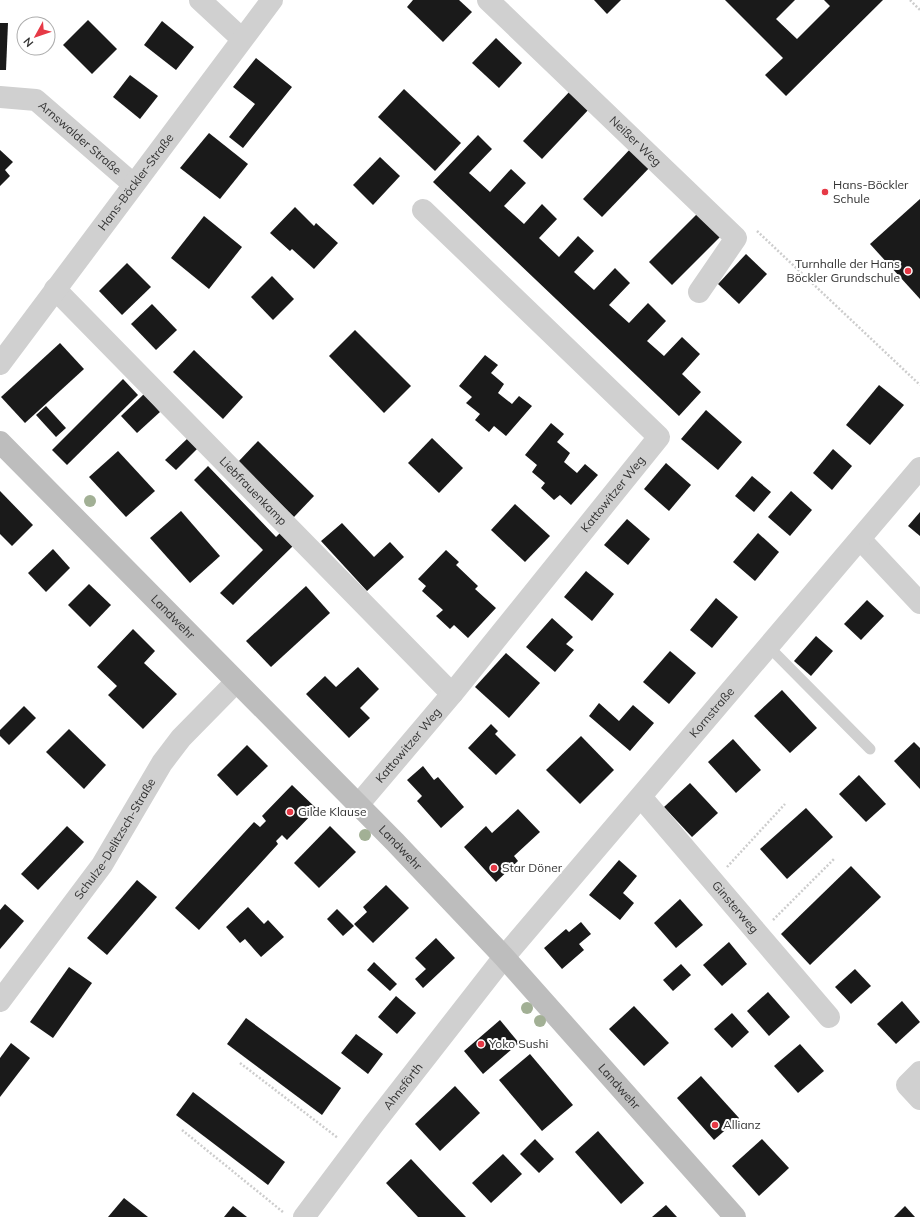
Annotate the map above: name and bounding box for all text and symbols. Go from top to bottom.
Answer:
north arrow [16,16,56,56]
text: N [20,35,36,50]
street label: Arnswalder Straße [35,97,125,178]
street label: Neißer Weg [606,112,665,169]
street label: Hans-Böckler-Straße [94,130,177,233]
place label: Hans-Böckler Schule [833,177,909,206]
marker: Hans-Böckler Schule [820,187,830,197]
place label: Turnhalle der Hans Böckler Grundschule [786,256,900,285]
marker: Turnhalle der Hans Böckler Grundschule [903,266,913,276]
street label: Liebfrauenkamp [217,453,290,528]
street label: Kattowitzer Weg [577,453,648,535]
street label: Landwehr [148,591,199,642]
street label: Kornstraße [686,684,737,740]
street label: Kattowitzer Weg [372,704,444,786]
street label: Schulze-Delitzsch-Straße [71,775,158,902]
place label: Gilde Klause [298,804,366,819]
marker: Gilde Klause [285,807,295,817]
street label: Landwehr [376,822,426,873]
place label: Star Döner [502,860,563,875]
marker: Star Döner [489,863,499,873]
street label: Ginsterweg [709,878,762,936]
place label: Yoko Sushi [488,1036,549,1051]
marker: Yoko Sushi [476,1039,486,1049]
street label: Ahnsförth [380,1060,426,1113]
street label: Landwehr [595,1060,644,1113]
place label: Allianz [723,1117,761,1132]
marker: Allianz [710,1120,720,1130]

